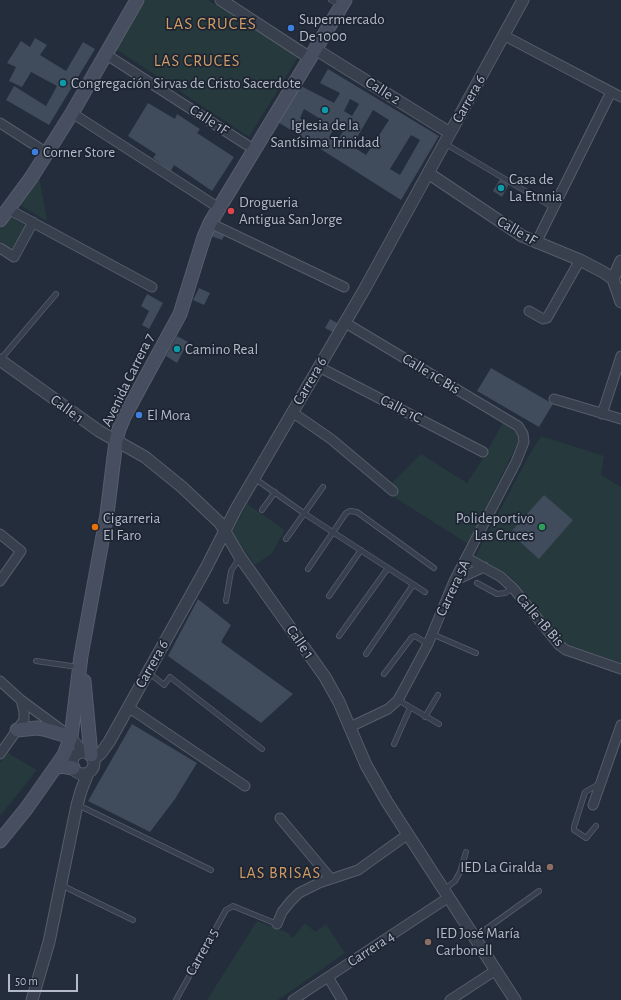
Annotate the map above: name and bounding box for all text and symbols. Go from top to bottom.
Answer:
place label: Supermercado De 1000 [299,10,385,45]
district label: LAS CRUCES [165,14,257,34]
marker: Supermercado De 1000 [286,23,296,33]
district label: LAS CRUCES [154,51,240,71]
street label: Carrera 6 [448,72,490,126]
street label: Calle 2 [362,73,404,109]
place label: Congregación Sirvas de Cristo Sacerdote [71,74,301,92]
marker: Congregación Sirvas de Cristo Sacerdote [58,78,68,88]
street label: Calle 1F [186,101,232,139]
marker: Iglesia de la Santísima Trinidad [320,105,330,115]
place label: Iglesia de la Santísima Trinidad [271,116,379,151]
place label: Corner Store [43,143,115,161]
marker: Corner Store [30,147,40,157]
place label: Casa de La Etnnia [509,170,562,205]
marker: Casa de La Etnnia [496,183,506,193]
place label: Drogueria Antigua San Jorge [239,193,342,228]
marker: Drogueria Antigua San Jorge [226,206,236,216]
street label: Calle 1F [494,212,540,250]
street label: Avenida Carrera 7 [98,330,158,430]
place label: Camino Real [185,340,258,358]
marker: Camino Real [172,344,182,354]
street label: Calle 1C Bis [399,350,463,398]
street label: Carrera 6 [289,354,331,408]
street label: Calle 1 [47,391,87,427]
street label: Calle 1C [377,391,425,427]
place label: El Mora [147,406,191,424]
marker: El Mora [134,410,144,420]
place label: Cigarreria El Faro [103,509,160,544]
place label: Polideportivo Las Cruces [456,509,534,544]
marker: Cigarreria El Faro [90,522,100,532]
marker: Polideportivo Las Cruces [537,522,547,532]
street label: Carrera 5A [432,557,474,619]
street label: Calle 1B Bis [512,590,568,650]
street label: Calle 1 [282,622,318,662]
street label: Carrera 6 [131,637,173,691]
place label: IED La Giralda [460,858,542,876]
marker: IED La Giralda [545,862,555,872]
district label: LAS BRISAS [239,863,321,883]
place label: IED José María Carbonell [436,924,520,959]
street label: Carrera 5 [182,925,222,979]
street label: Carrera 4 [344,927,398,971]
marker: IED José María Carbonell [423,937,433,947]
scale bar [10,966,80,992]
text: 50 m [15,975,38,987]

